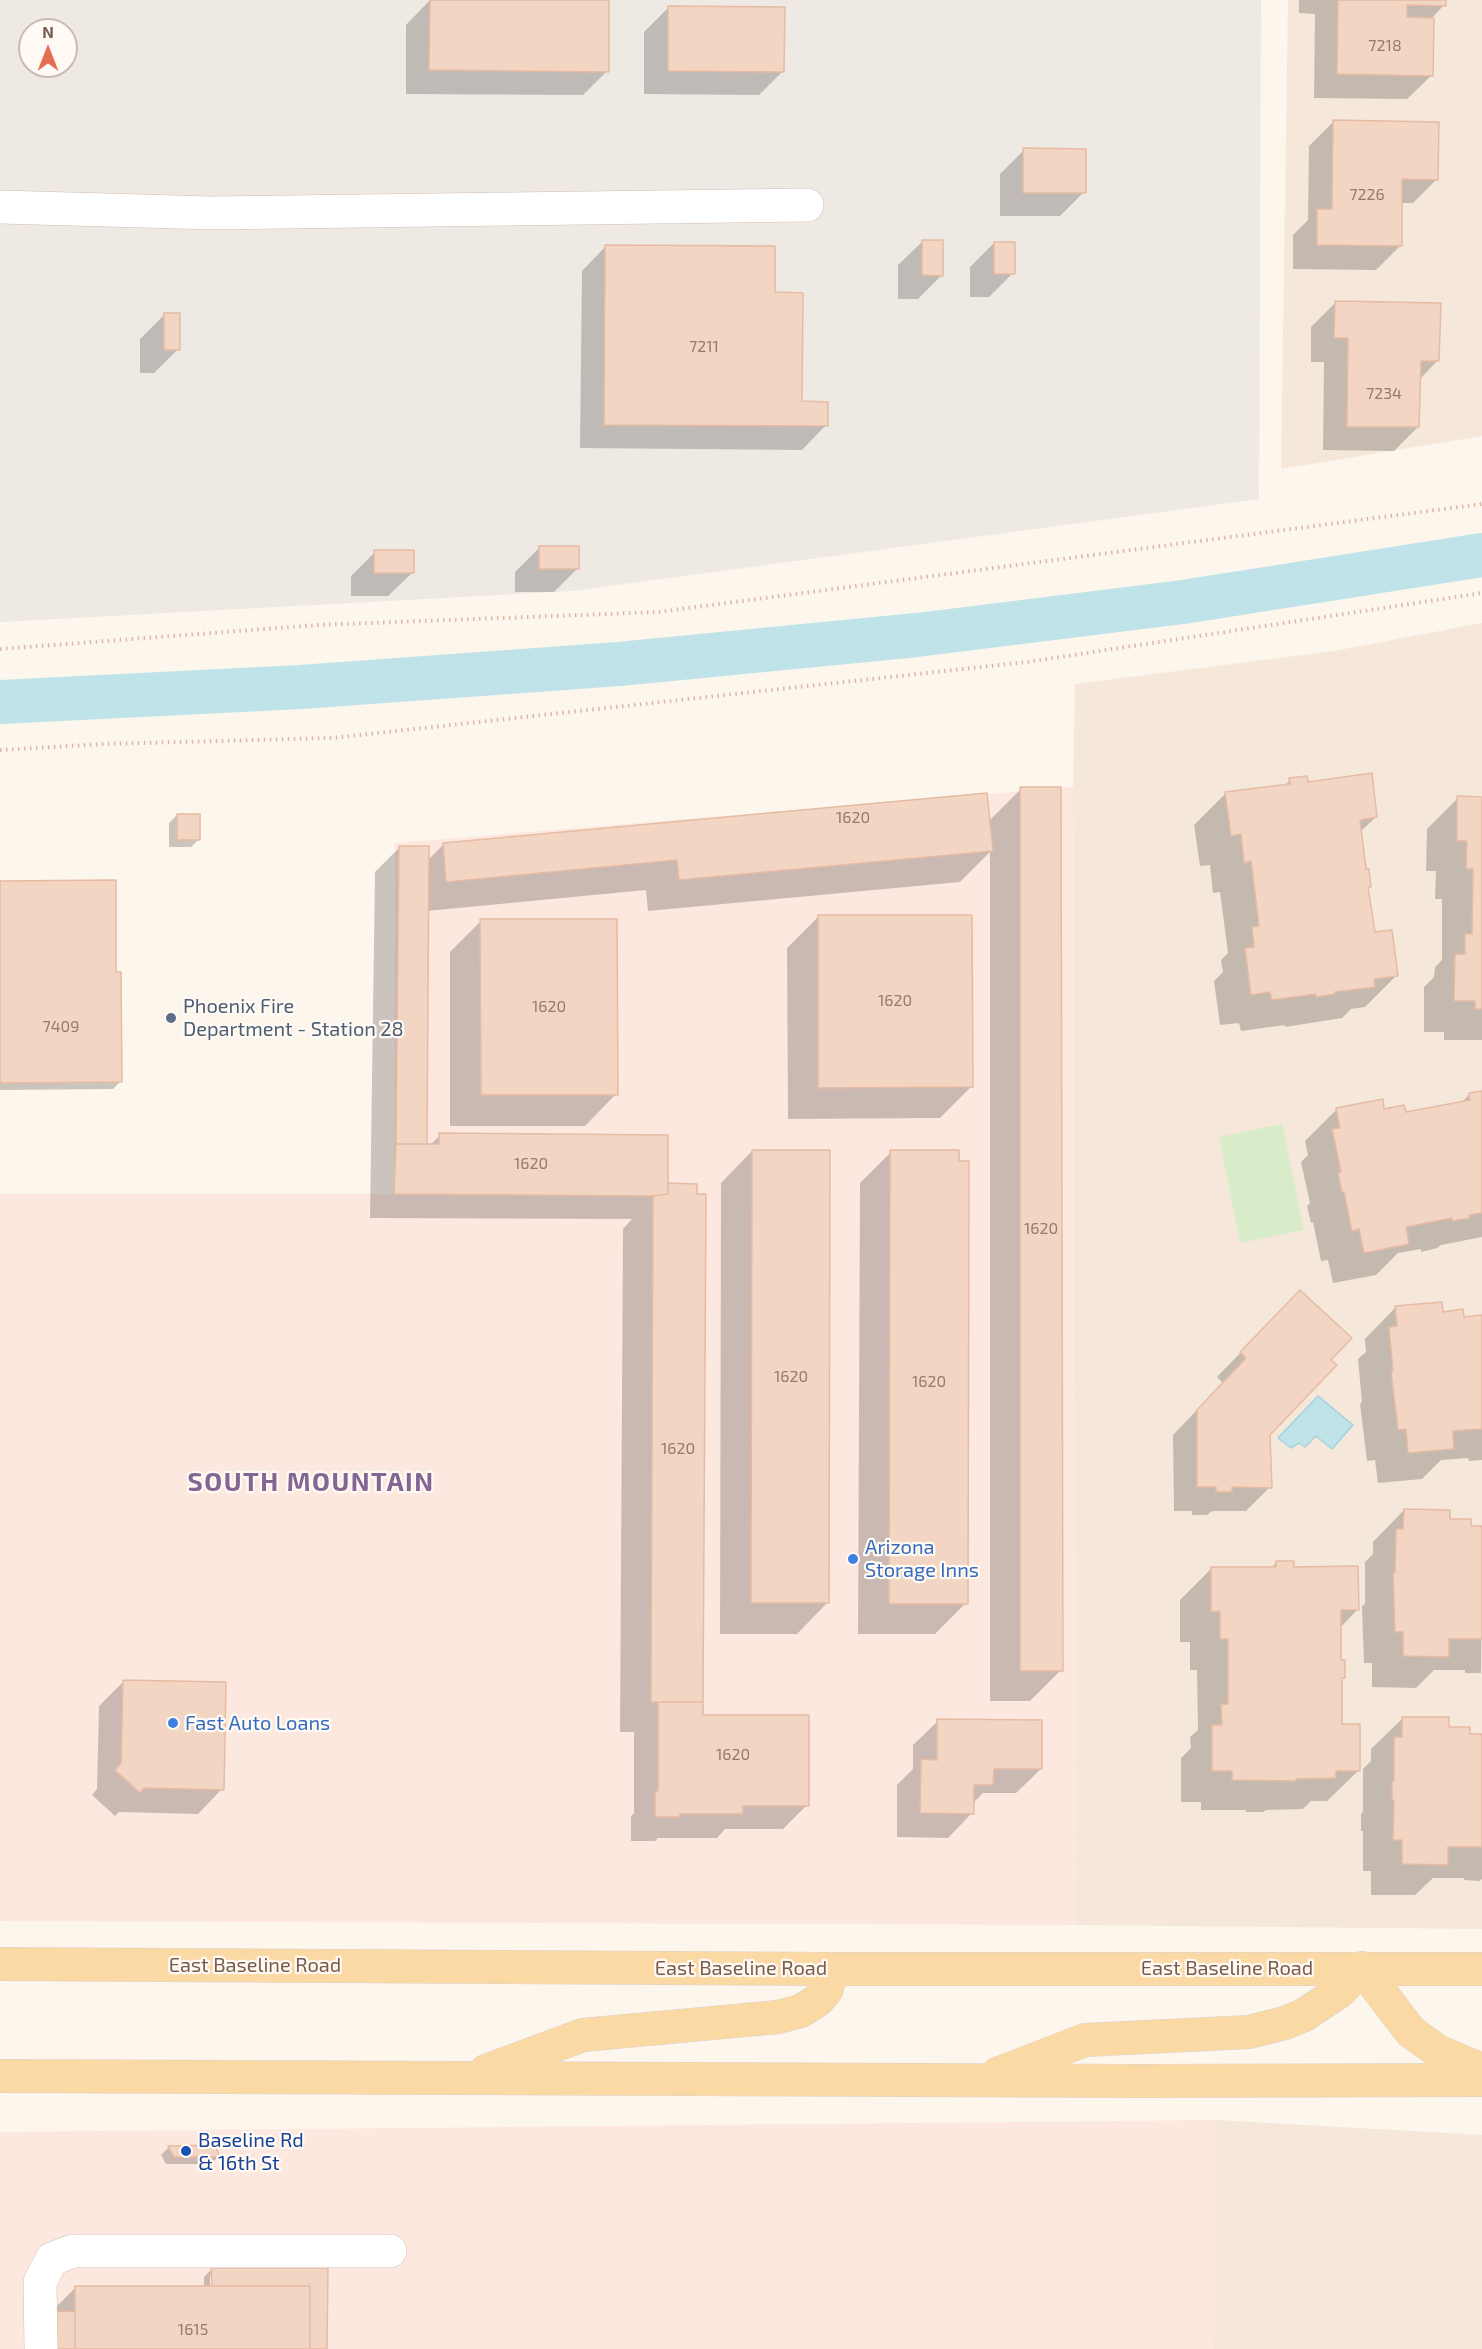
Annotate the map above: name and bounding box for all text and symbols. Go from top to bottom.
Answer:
north arrow [18,18,78,78]
text: N [42,22,54,41]
house number: 7218 [1368,36,1402,56]
house number: 7226 [1349,185,1385,205]
house number: 7211 [689,337,719,357]
house number: 7234 [1366,384,1402,404]
house number: 1620 [836,808,870,828]
house number: 1620 [878,991,912,1011]
place label: Phoenix Fire Department - Station 28 [183,994,404,1041]
house number: 1620 [532,997,566,1017]
marker: Phoenix Fire Department - Station 28 [164,1011,178,1025]
house number: 7409 [43,1017,79,1037]
house number: 1620 [514,1154,548,1174]
house number: 1620 [1024,1219,1058,1239]
house number: 1620 [774,1367,808,1387]
house number: 1620 [912,1372,946,1392]
house number: 1620 [661,1439,695,1459]
district label: SOUTH MOUNTAIN [188,1466,434,1498]
place label: Arizona Storage Inns [865,1535,979,1582]
marker: Arizona Storage Inns [846,1552,860,1566]
place label: Fast Auto Loans [185,1711,330,1735]
marker: Fast Auto Loans [166,1716,180,1730]
house number: 1620 [716,1745,750,1765]
street label: East Baseline Road [169,1953,341,1977]
street label: East Baseline Road [655,1956,827,1980]
street label: East Baseline Road [1141,1956,1313,1980]
place label: Baseline Rd & 16th St [198,2128,304,2175]
marker: Baseline Rd & 16th St [179,2144,193,2158]
house number: 1615 [178,2320,208,2340]

